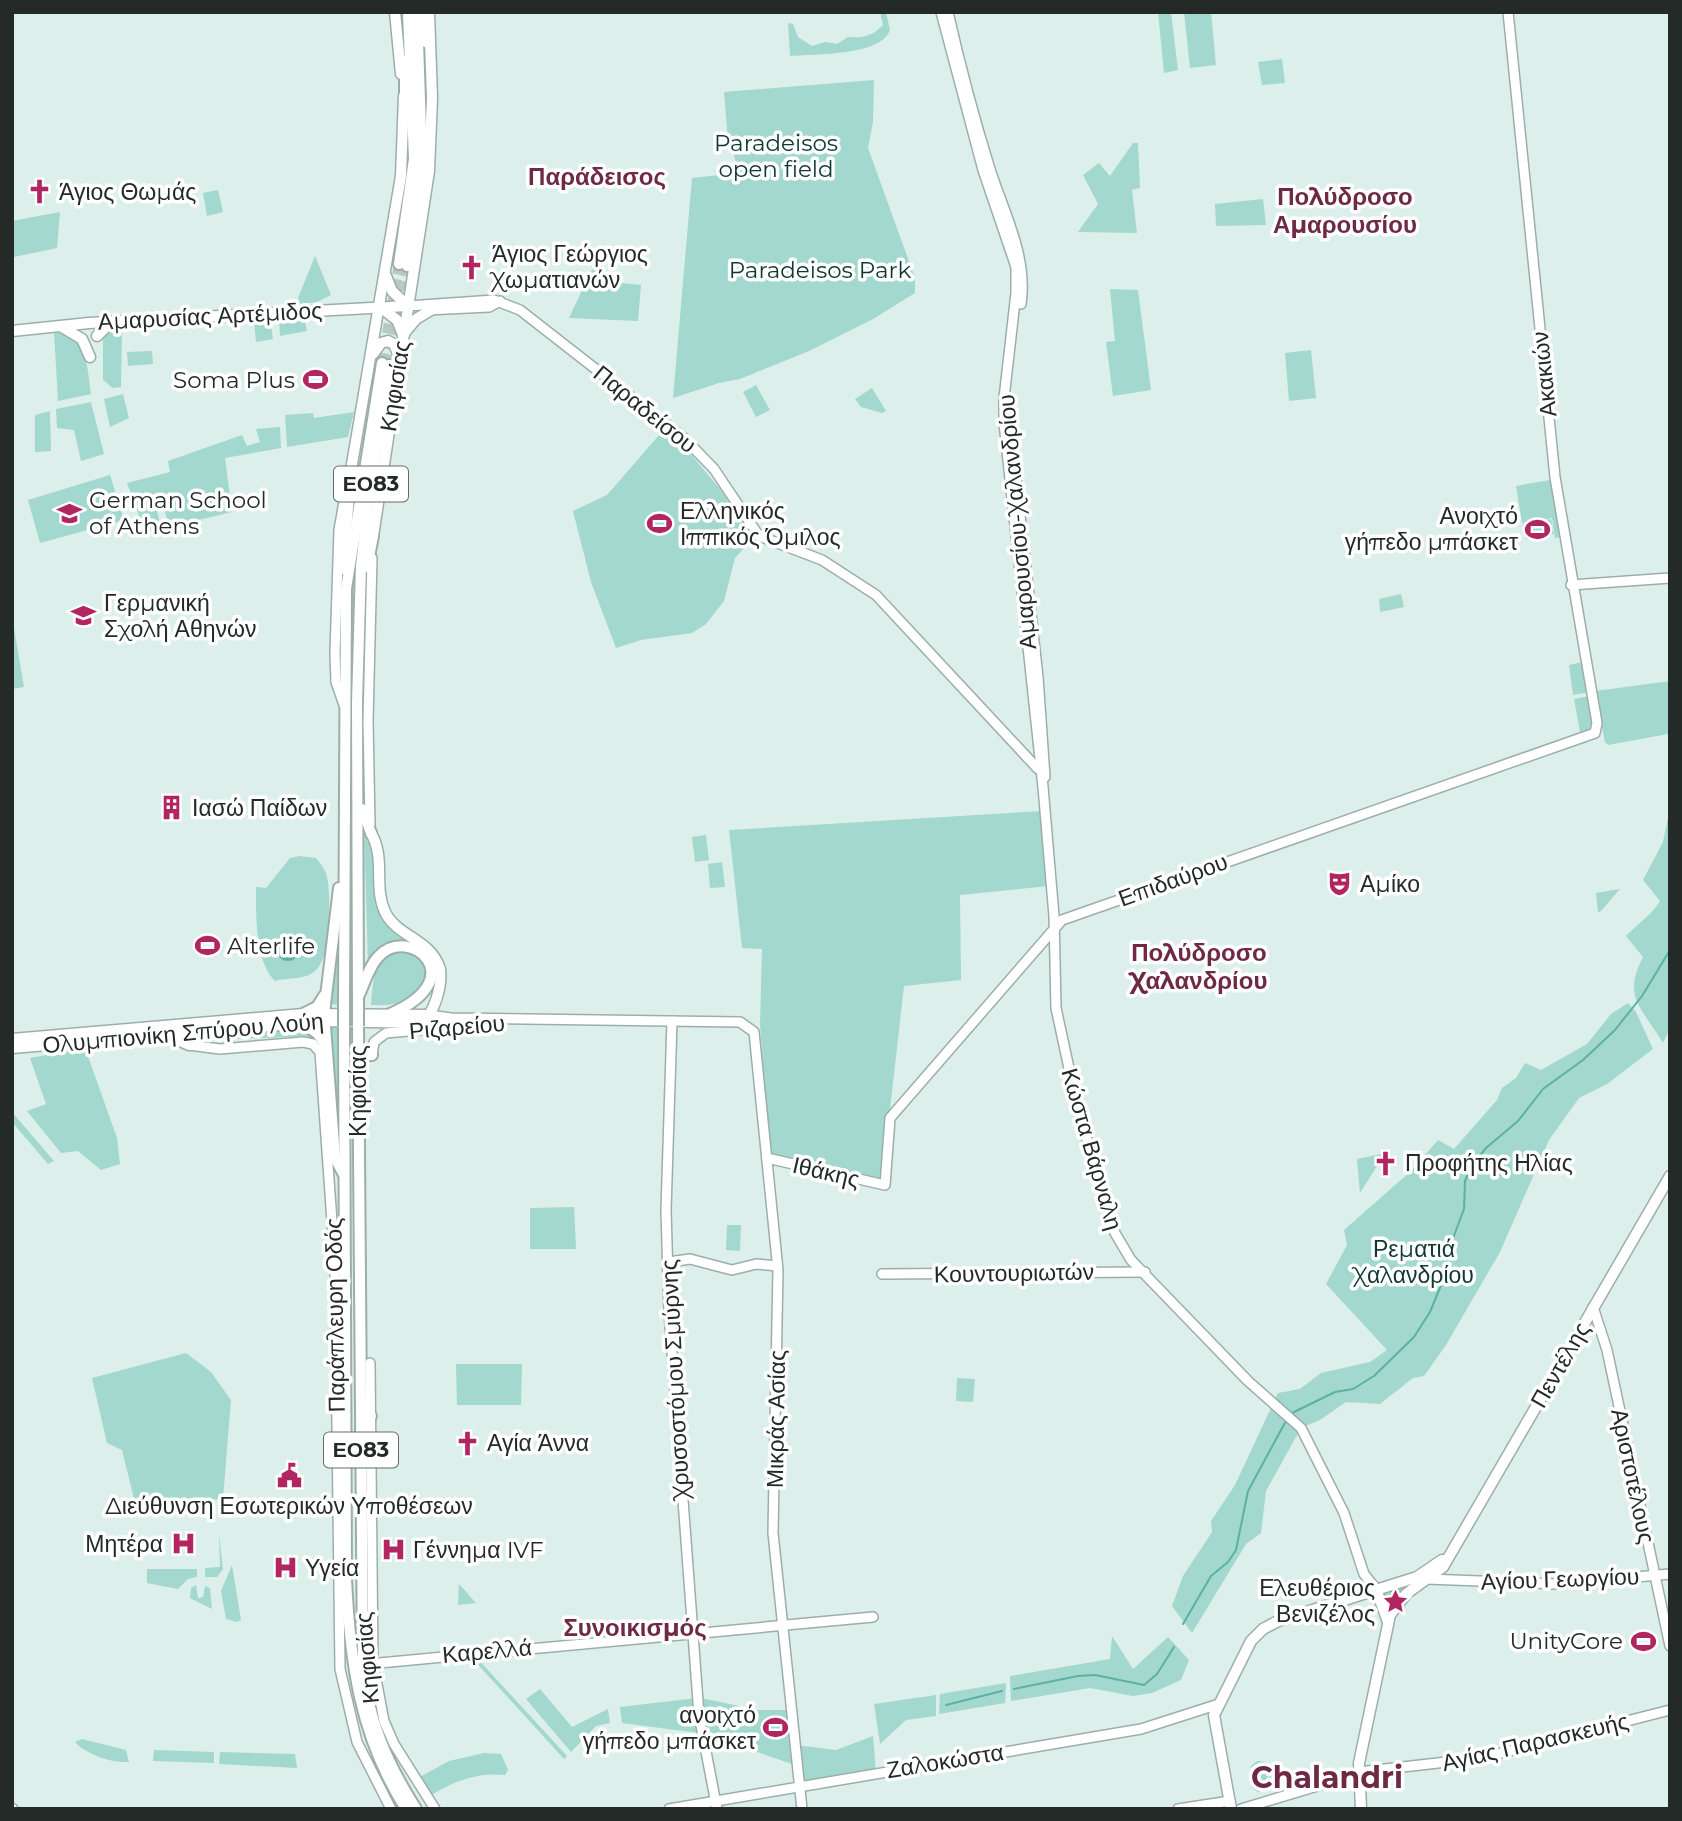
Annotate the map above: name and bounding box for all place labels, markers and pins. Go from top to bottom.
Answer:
church icon: Άγιος Θωμάς [25,178,53,206]
place label: Άγιος Θωμάς [59,178,196,206]
place label: Άγιος Γεώργιος Χωματιανών [489,240,648,294]
church icon: Άγιος Γεώργιος Χωματιανών [458,253,486,281]
place label: Soma Plus [173,366,295,394]
sports icon: Soma Plus [301,366,329,394]
place label: German School of Athens [89,486,267,540]
place label: Ελληνικός Ιππικός Όμιλος [680,497,841,551]
school or university icon: German School of Athens [55,499,83,527]
place label: Ανοιχτό γήπεδο μπάσκετ [1345,502,1518,556]
sports icon: Ελληνικός Ιππικός Όμιλος [646,510,674,538]
sports icon: Ανοιχτό γήπεδο μπάσκετ [1524,515,1552,543]
place label: Γερμανική Σχολή Αθηνών [104,589,256,643]
school or university icon: Γερμανική Σχολή Αθηνών [70,602,98,630]
building icon: Ιασώ Παίδων [158,794,186,822]
place label: Ιασώ Παίδων [192,794,327,822]
theatre icon: Αμίκο [1326,870,1354,898]
place label: Αμίκο [1360,870,1420,898]
sports icon: Alterlife [193,932,221,960]
place label: Alterlife [227,932,315,960]
church icon: Προφήτης Ηλίας [1371,1149,1399,1177]
place label: Προφήτης Ηλίας [1405,1149,1573,1177]
church icon: Αγία Άννα [453,1429,481,1457]
place label: Αγία Άννα [487,1429,589,1457]
public building icon: Διεύθυνση Εσωτερικών Υποθέσεων [275,1462,303,1490]
place label: Διεύθυνση Εσωτερικών Υποθέσεων [105,1492,473,1520]
place label: Μητέρα [85,1530,163,1558]
hospital icon: Μητέρα [169,1530,197,1558]
hospital icon: Γέννημα IVF [379,1536,407,1564]
place label: Γέννημα IVF [413,1536,544,1564]
hospital icon: Υγεία [271,1554,299,1582]
place label: Υγεία [305,1554,359,1582]
place label: Ελευθέριος Βενιζέλος [1259,1574,1375,1628]
place icon: Ελευθέριος Βενιζέλος [1381,1587,1409,1615]
place label: UnityCore [1509,1627,1623,1655]
sports icon: UnityCore [1629,1627,1657,1655]
place label: ανοιχτό γήπεδο μπάσκετ [583,1701,756,1755]
sports icon: ανοιχτό γήπεδο μπάσκετ [762,1714,790,1742]

